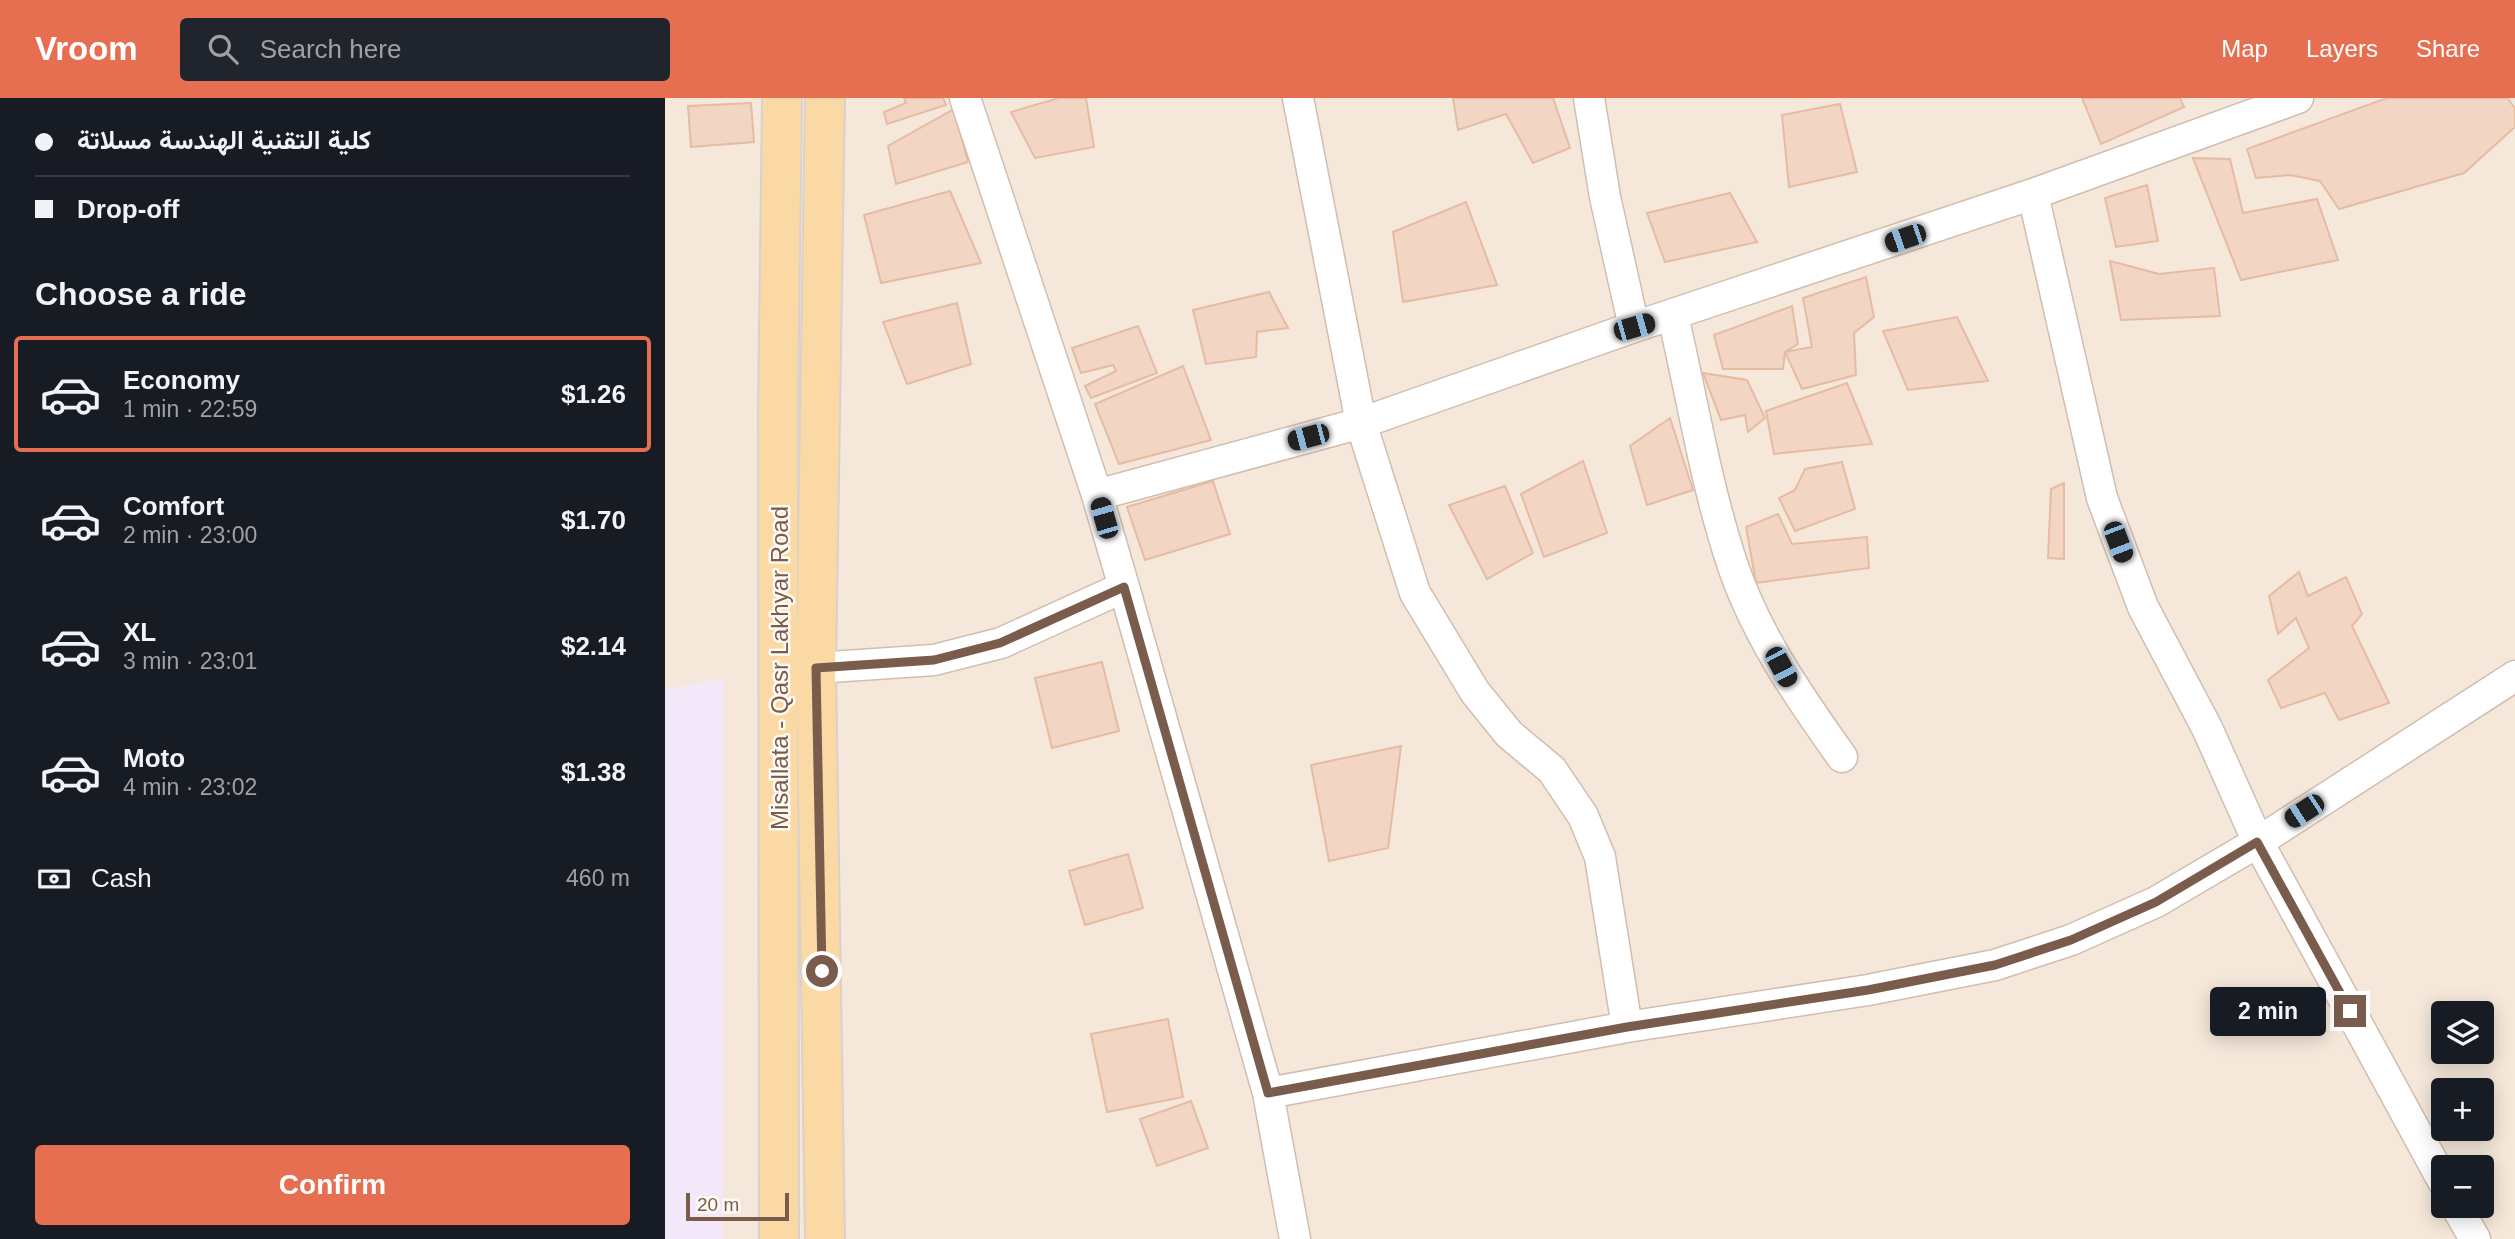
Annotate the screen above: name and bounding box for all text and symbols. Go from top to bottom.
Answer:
search box [180,18,670,81]
text: Vroom [35,30,138,67]
icon: search [204,30,242,68]
text: Search here [260,34,401,64]
text: Map [2221,35,2268,62]
text: Layers [2306,35,2378,62]
text: Share [2416,35,2480,62]
text: كلية التقنية الهندسة مسلاتة [77,125,371,155]
text: Drop-off [77,194,180,224]
car [1882,221,1929,255]
text: Choose a ride [35,276,247,312]
car [1611,311,1658,343]
icon: car [39,363,102,426]
text: Economy [123,365,240,395]
text: $1.26 [561,379,626,409]
text: 1 min · 22:59 [123,396,257,422]
car [1285,421,1332,453]
icon: car [39,489,102,552]
text: Comfort [123,491,224,521]
car [1089,495,1120,541]
text: $1.70 [561,505,626,535]
street label: Misallata - Qasr Lakhyar Road [766,506,793,830]
car [2101,519,2136,565]
text: 2 min · 23:00 [123,522,257,548]
icon: car [39,615,102,678]
text: XL [123,617,156,647]
text: $2.14 [561,631,626,661]
car [1762,644,1801,690]
text: 3 min · 23:01 [123,648,257,674]
icon: car [39,741,102,804]
text: Moto [123,743,185,773]
text: $1.38 [561,757,626,787]
text: 4 min · 23:02 [123,774,257,800]
car [2281,791,2328,831]
icon: cash [35,860,73,898]
text: Cash [91,863,152,893]
text: 460 m [566,865,630,891]
route start [806,955,838,987]
callout: 2 min [2210,986,2325,1035]
route end [2334,995,2366,1027]
text: 2 min [2238,998,2298,1024]
map controls [2431,1001,2494,1218]
button: layers [2431,1001,2494,1064]
button: + [2431,1078,2494,1141]
button: Confirm [35,1145,630,1225]
button: − [2431,1155,2494,1218]
scale bar [686,1190,789,1222]
text: 20 m [697,1194,739,1215]

